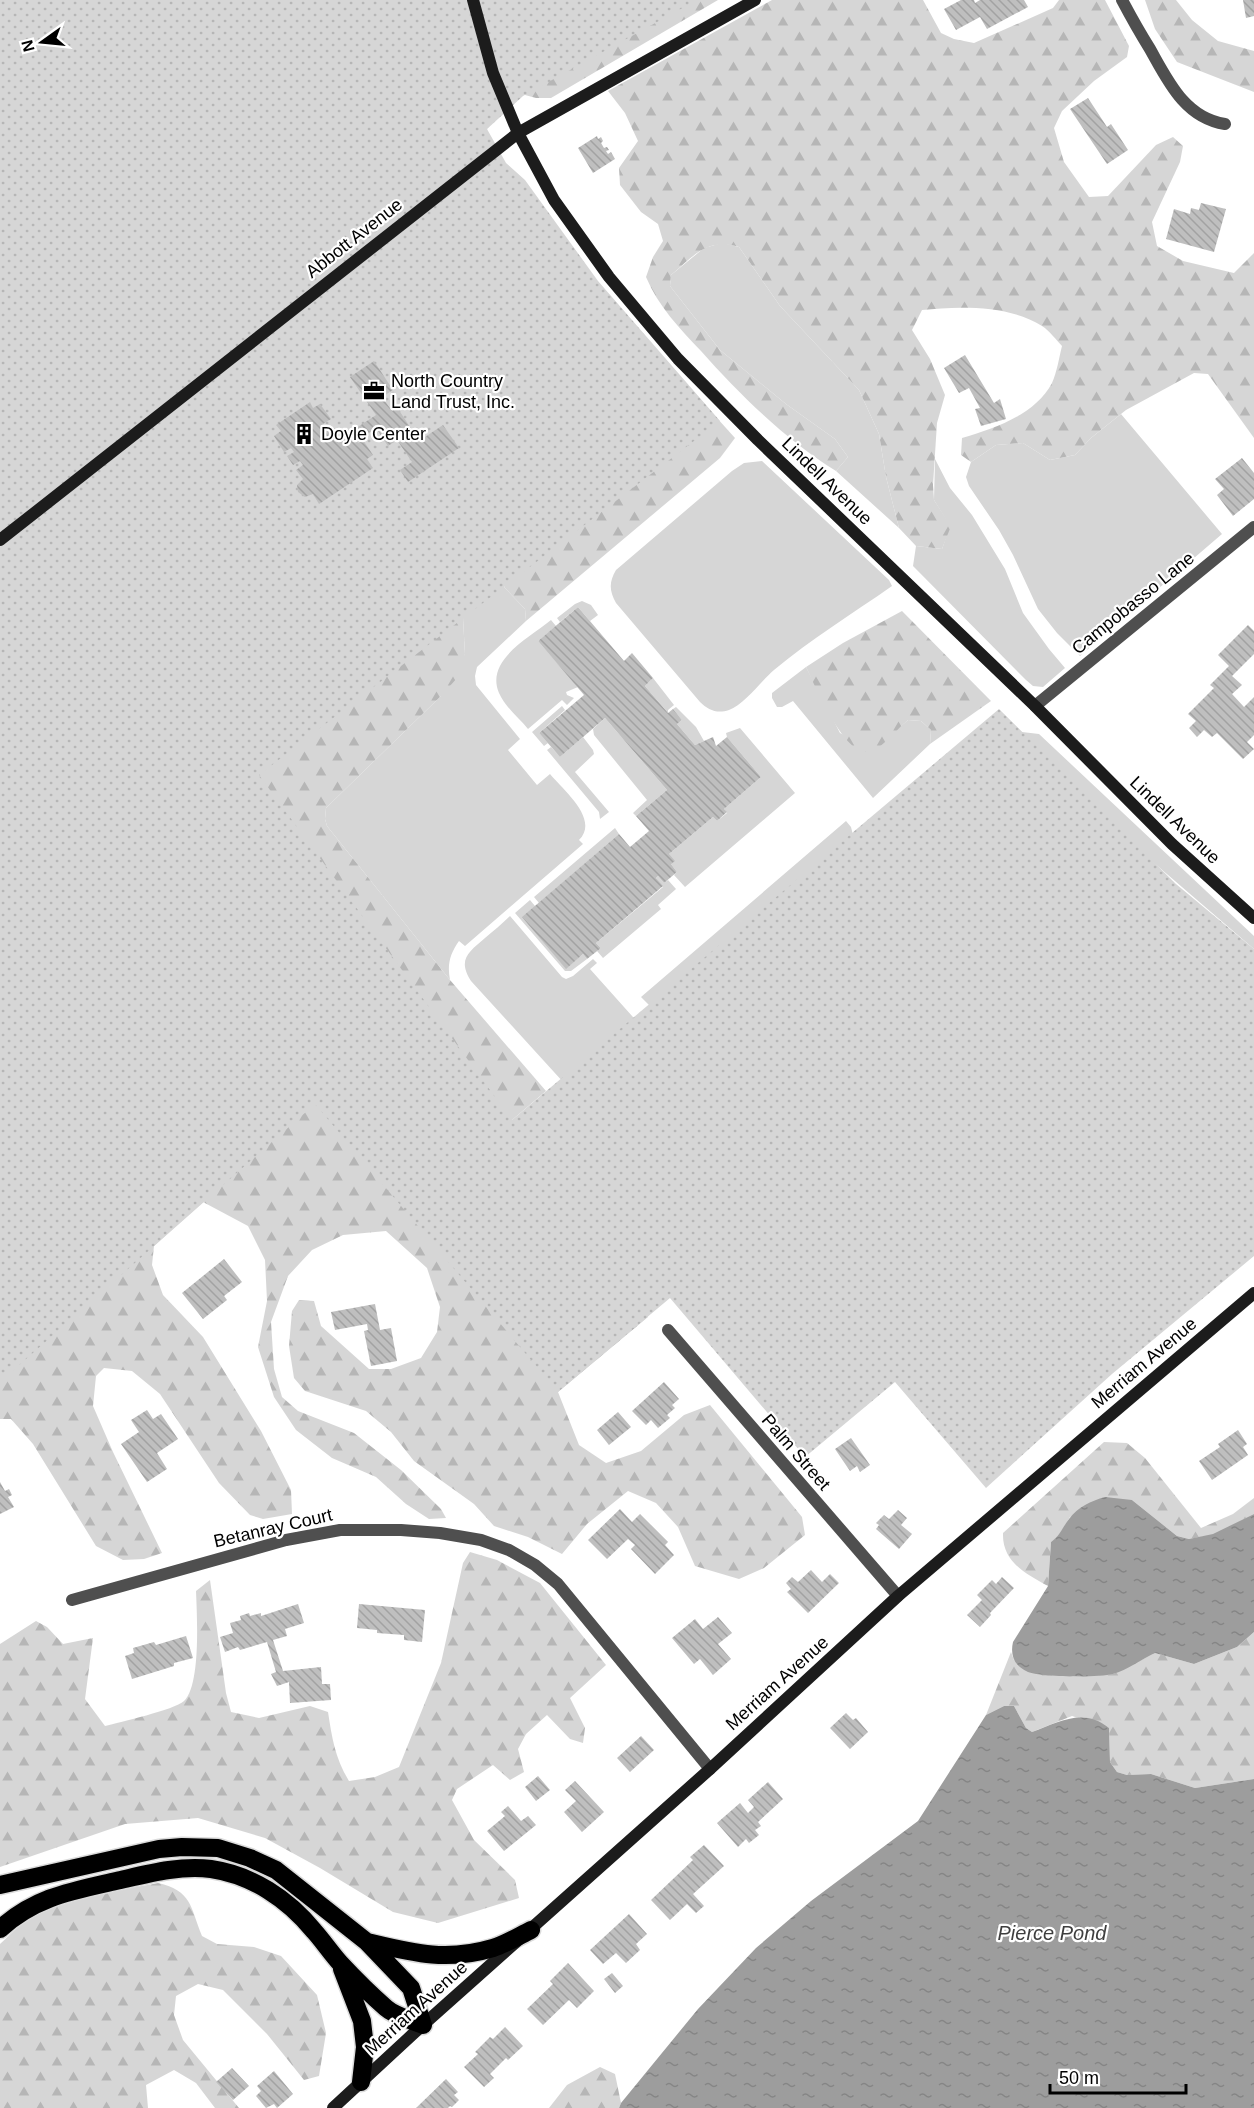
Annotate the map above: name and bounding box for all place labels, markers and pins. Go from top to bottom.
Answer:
place label: North Country Land Trust, Inc. [391,371,515,412]
office icon: North Country Land Trust, Inc. [362,379,386,403]
building icon: Doyle Center [292,422,316,446]
place label: Doyle Center [321,424,426,444]

